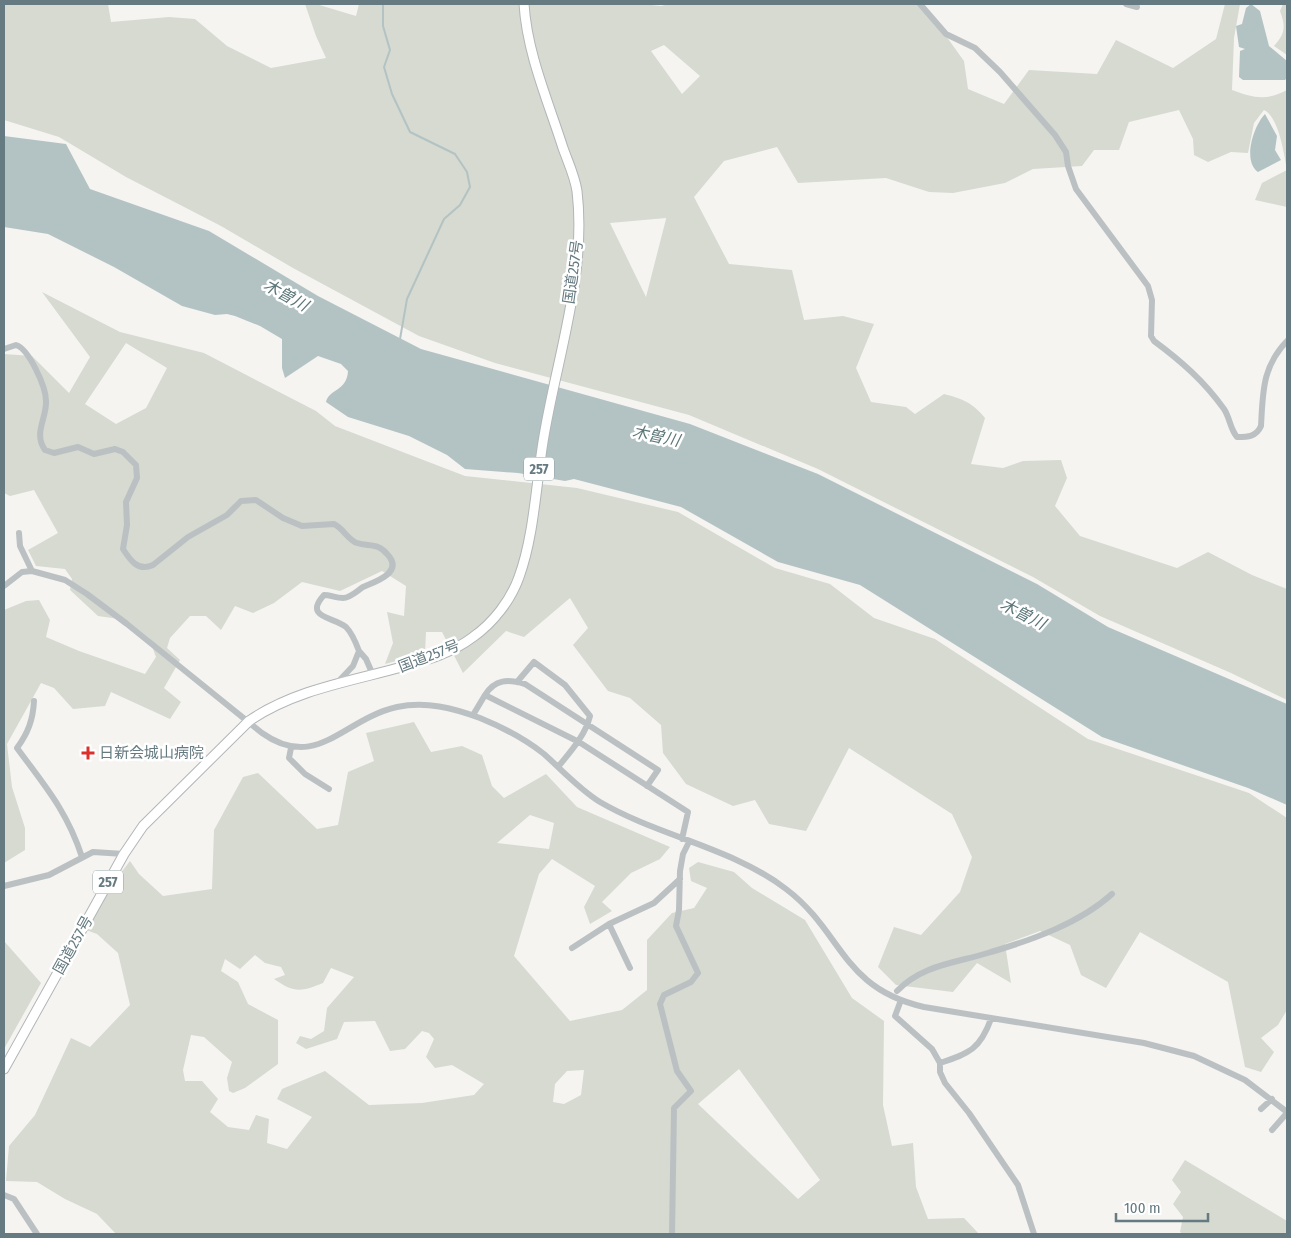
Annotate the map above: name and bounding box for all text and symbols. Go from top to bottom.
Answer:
street label: 国道257号 [560,239,586,305]
water label: 木曽川 [260,275,313,316]
water label: 木曽川 [631,422,683,451]
road number: 257 [524,458,554,480]
water label: 木曽川 [997,595,1050,634]
street label: 国道257号 [396,636,462,676]
place label: 日新会城山病院 [99,744,204,762]
marker: 日新会城山病院 [81,746,95,760]
road number: 257 [93,870,123,894]
street label: 国道257号 [50,913,96,977]
scale bar [1116,1190,1208,1222]
text: 100 m [1124,1199,1161,1217]

